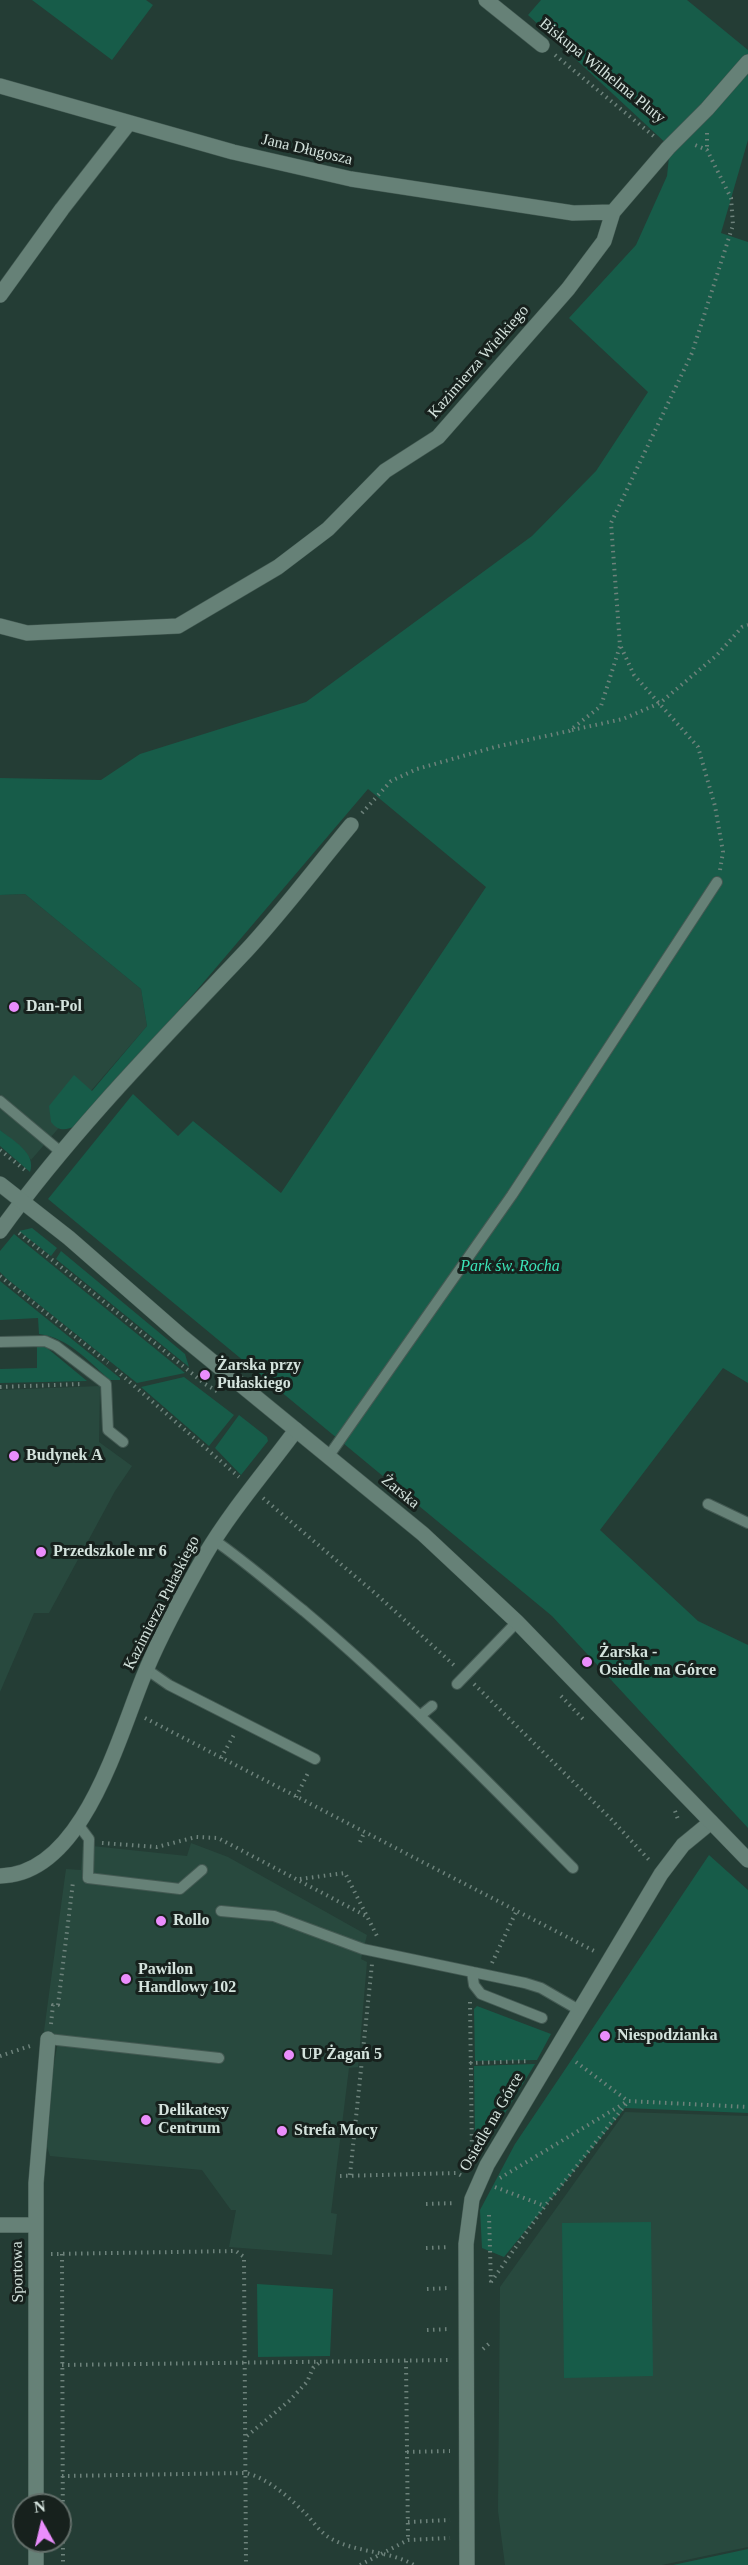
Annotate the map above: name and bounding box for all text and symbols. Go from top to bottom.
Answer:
street label: Biskupa Wilhelma Pluty [535,14,669,128]
street label: Jana Długosza [260,130,354,170]
street label: Kazimierza Wielkiego [425,301,533,423]
place label: Dan-Pol [26,997,82,1017]
marker: Dan-Pol [7,1000,21,1014]
park label: Park św. Rocha [460,1257,560,1277]
place label: Żarska przy Pułaskiego [217,1356,301,1394]
marker: Żarska przy Pułaskiego [198,1368,212,1382]
place label: Budynek A [26,1446,103,1466]
marker: Budynek A [7,1449,21,1463]
street label: Żarska [377,1471,423,1513]
street label: Kazimierza Pułaskiego [120,1533,204,1673]
place label: Przedszkole nr 6 [53,1542,167,1562]
marker: Przedszkole nr 6 [34,1545,48,1559]
place label: Żarska - Osiedle na Górce [599,1643,716,1681]
marker: Żarska - Osiedle na Górce [580,1655,594,1669]
place label: Rollo [173,1911,209,1931]
marker: Rollo [154,1914,168,1928]
place label: Pawilon Handlowy 102 [138,1960,236,1998]
marker: Pawilon Handlowy 102 [119,1972,133,1986]
place label: Niespodzianka [617,2026,717,2046]
marker: Niespodzianka [598,2029,612,2043]
place label: UP Żagań 5 [301,2045,382,2065]
marker: UP Żagań 5 [282,2048,296,2062]
street label: Osiedle na Górce [456,2069,528,2175]
place label: Delikatesy Centrum [158,2101,229,2139]
marker: Delikatesy Centrum [139,2113,153,2127]
place label: Strefa Mocy [294,2121,378,2141]
marker: Strefa Mocy [275,2124,289,2138]
street label: Sportowa [8,2241,28,2303]
north arrow [12,2493,72,2553]
text: N [33,2497,47,2516]

